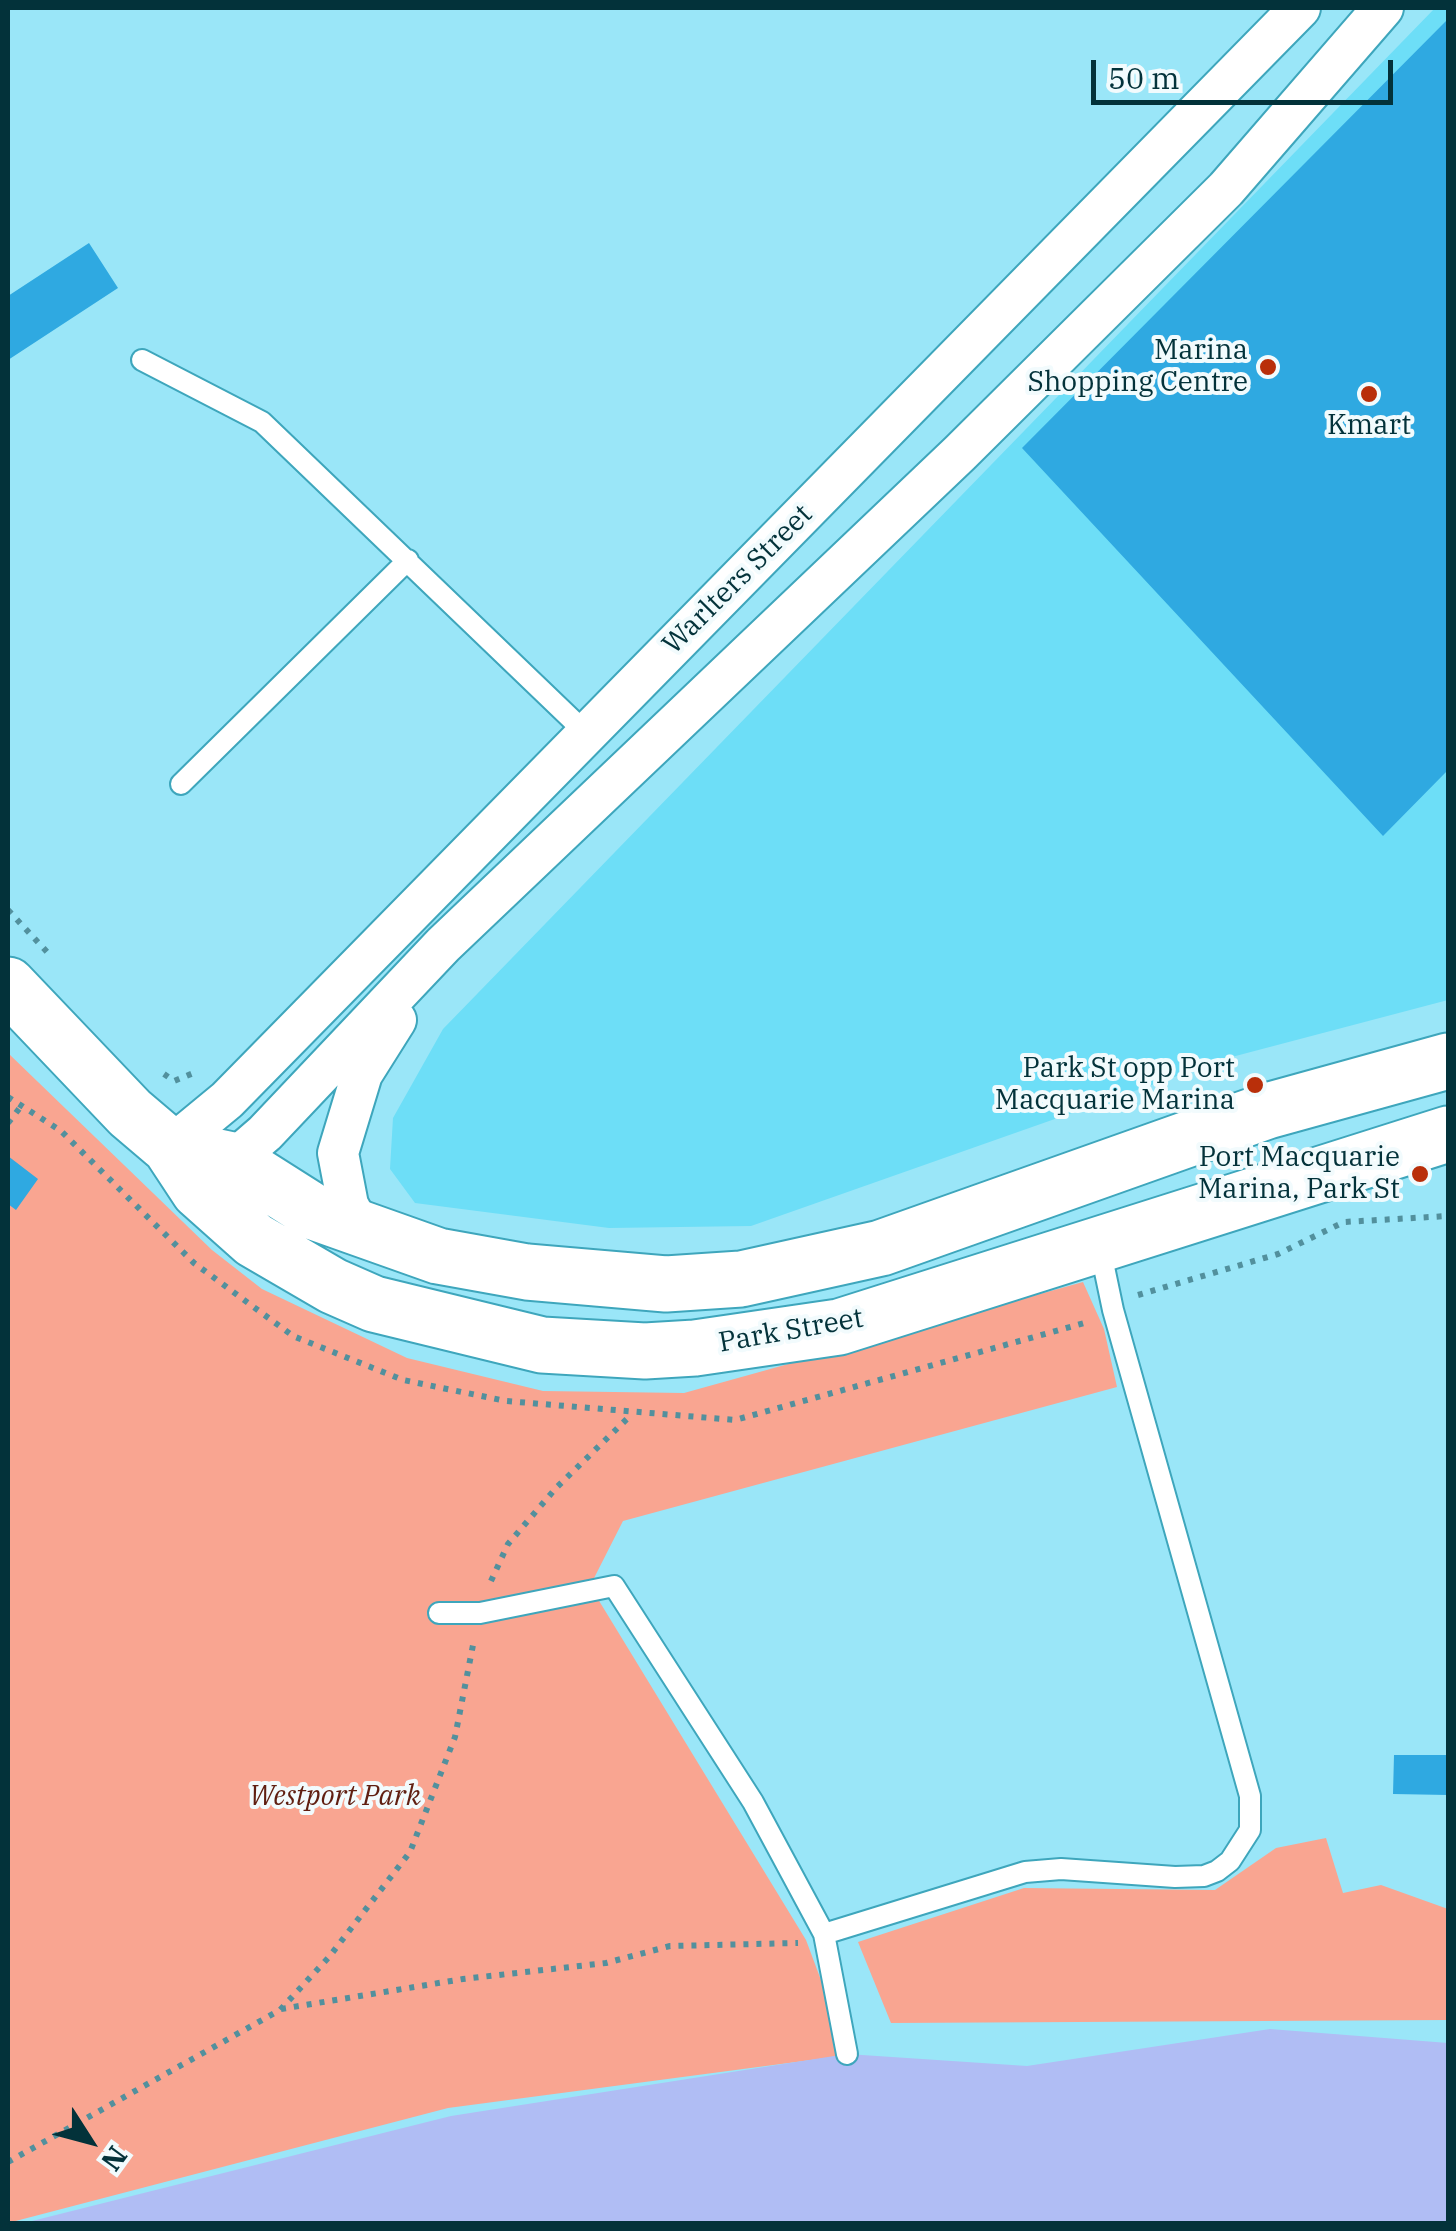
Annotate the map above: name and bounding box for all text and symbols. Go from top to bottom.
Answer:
scale bar [1096,40,1398,102]
text: 50 m [1108,58,1180,97]
place label: Marina Shopping Centre [1027,334,1248,400]
marker: Marina Shopping Centre [1257,356,1279,378]
marker: Kmart [1358,383,1380,405]
place label: Kmart [1327,409,1411,443]
street label: Warlters Street [656,498,820,662]
place label: Park St opp Port Macquarie Marina [995,1052,1235,1118]
marker: Park St opp Port Macquarie Marina [1244,1074,1266,1096]
place label: Port Macquarie Marina, Park St [1198,1141,1400,1207]
marker: Port Macquarie Marina, Park St [1409,1163,1431,1185]
street label: Park Street [716,1302,866,1360]
park label: Westport Park [249,1780,421,1814]
north arrow [40,2091,140,2191]
text: N [93,2139,136,2179]

